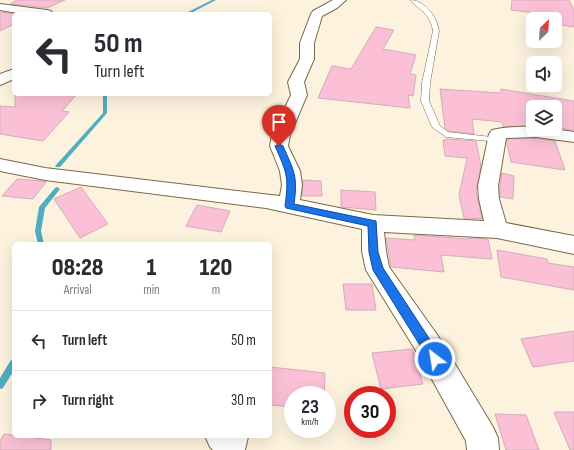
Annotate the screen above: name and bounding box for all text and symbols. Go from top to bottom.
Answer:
north arrow [526,12,562,48]
map controls [526,12,562,136]
text: 50 m [94,27,143,60]
icon: left [28,28,80,80]
button: sound [526,56,562,92]
text: Turn left [94,61,145,82]
button: layers [526,100,562,136]
pin [262,105,296,146]
icon: arrive [268,111,290,133]
text: 08:28 [52,253,104,282]
text: 1 [147,253,156,282]
text: 120 [200,253,232,282]
text: Arrival [64,282,92,298]
text: min [143,282,160,298]
text: m [212,282,220,298]
icon: left [28,330,50,352]
text: Turn left [62,331,107,350]
text: 50 m [231,331,256,350]
position arrow [414,338,456,380]
speed limit sign: 30 [344,386,396,438]
icon: right [28,390,50,412]
text: Turn right [62,391,114,410]
text: 30 m [231,391,256,410]
text: 23 [301,395,319,419]
text: km/h [301,416,319,428]

